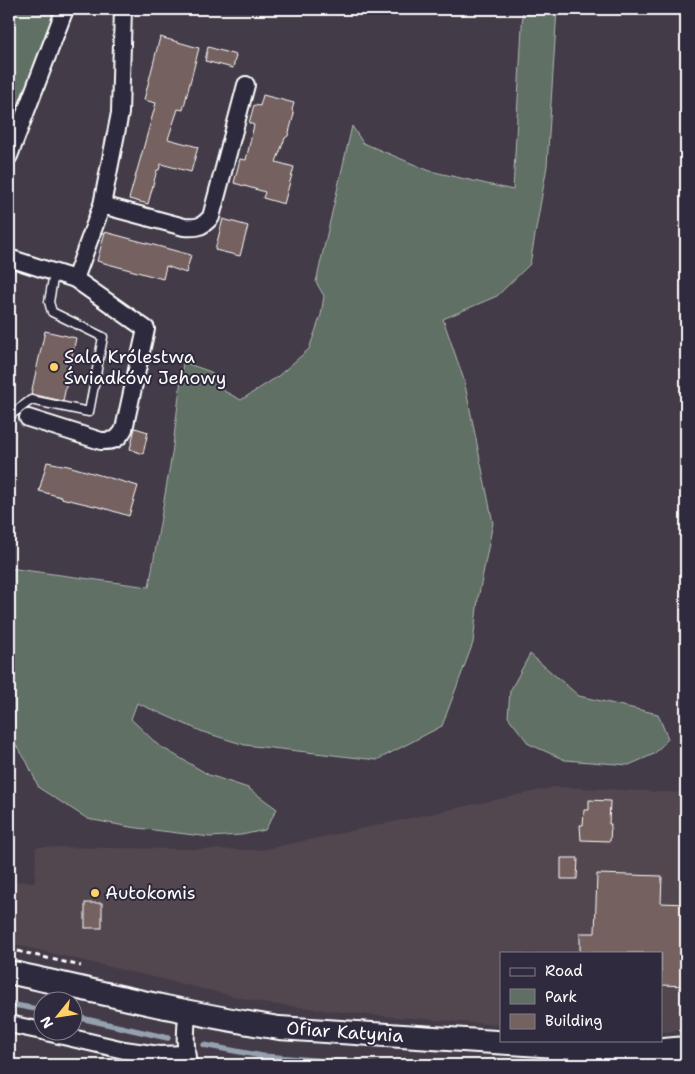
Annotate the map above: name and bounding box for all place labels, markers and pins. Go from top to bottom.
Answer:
place label: Sala Królestwa Świadków Jehowy [64,345,226,390]
marker: Sala Królestwa Świadków Jehowy [48,361,60,373]
place label: Autokomis [105,881,196,905]
marker: Autokomis [89,887,101,899]

